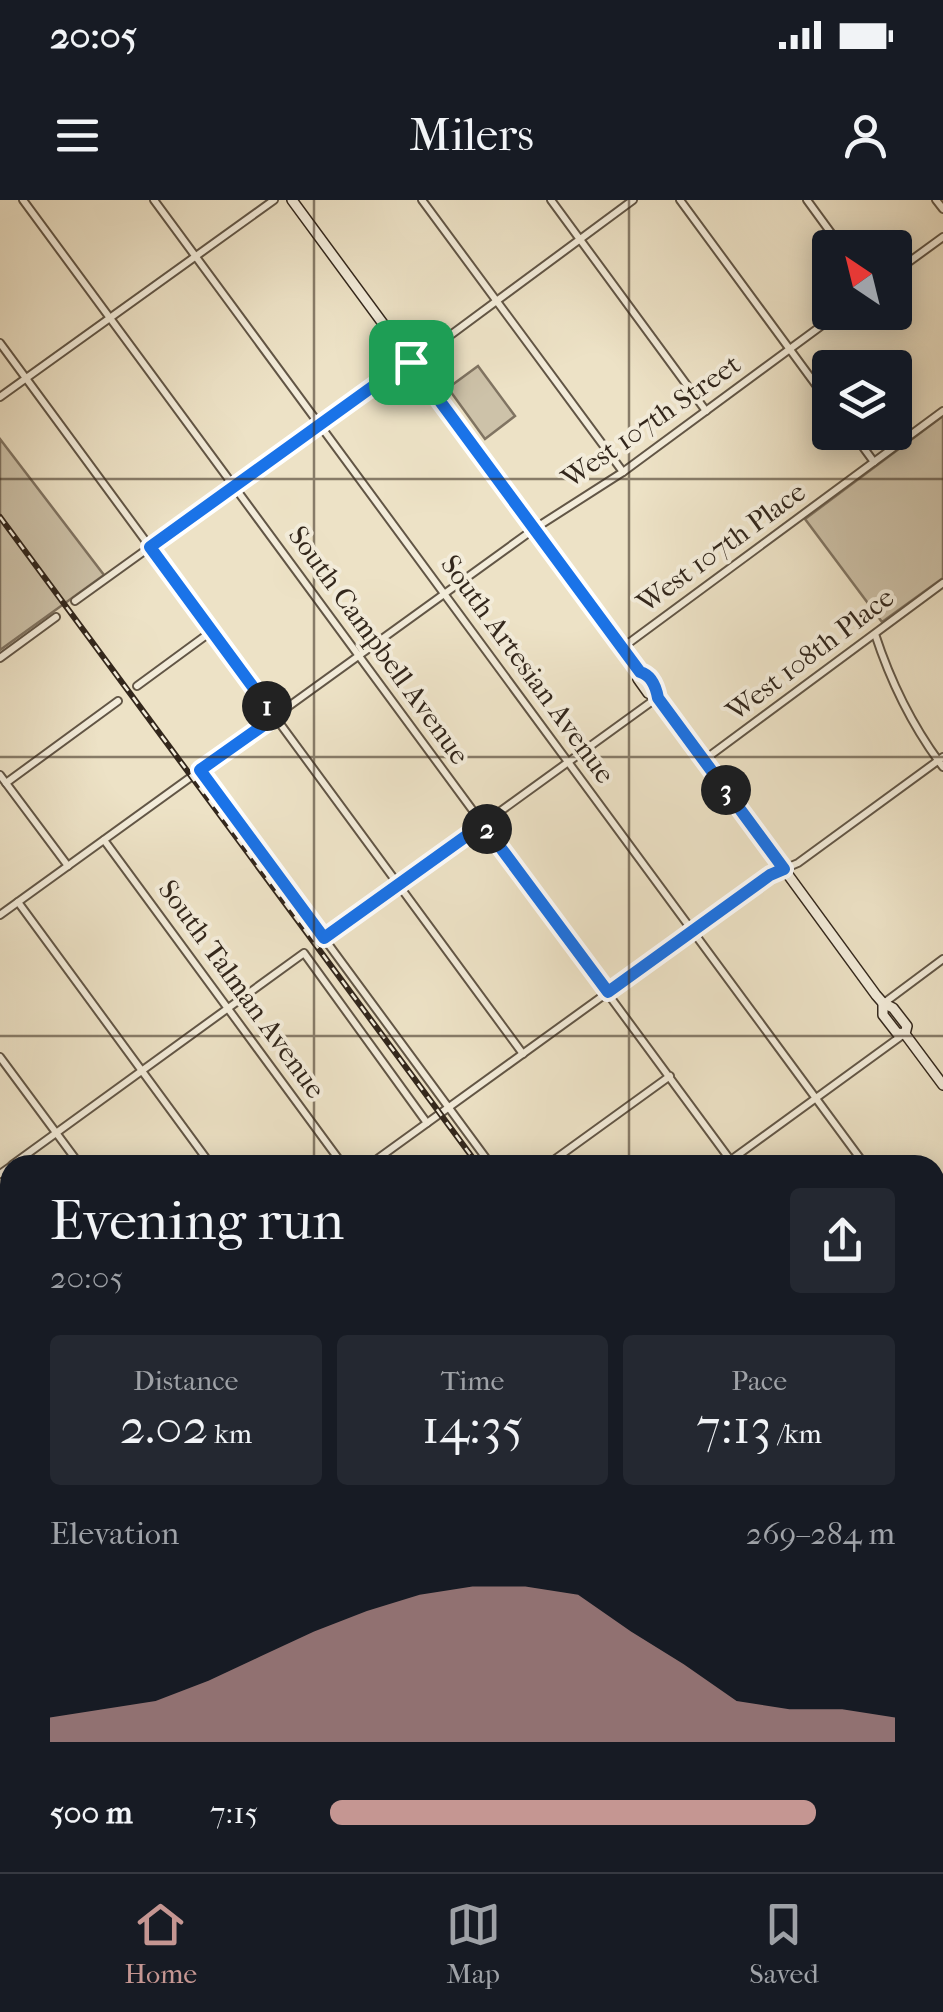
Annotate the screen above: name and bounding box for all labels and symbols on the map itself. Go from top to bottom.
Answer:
north arrow [812,230,912,330]
pin [369,320,454,405]
street label: West 107th Street [555,347,747,495]
street label: West 107th Place [630,475,812,620]
street label: South Campbell Avenue [282,519,477,771]
street label: South Artesian Avenue [434,548,622,790]
street label: West 108th Place [719,580,900,728]
pin: 1 [242,681,292,731]
pin: 3 [701,765,751,815]
pin: 2 [462,804,512,854]
street label: South Talman Avenue [152,873,332,1105]

